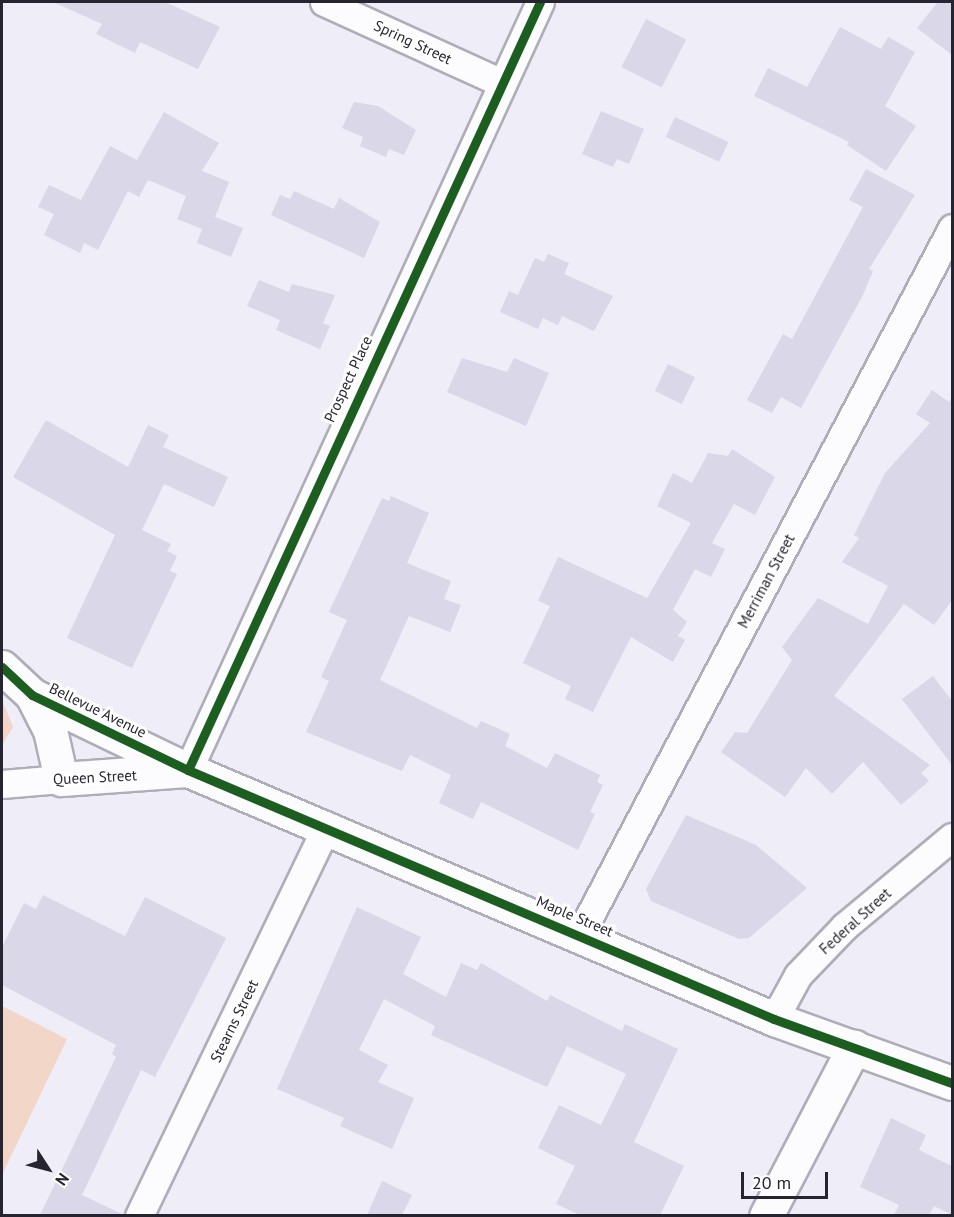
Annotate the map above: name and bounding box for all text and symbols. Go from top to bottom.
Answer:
street label: Spring Street [371,16,455,68]
street label: Prospect Place [320,333,376,425]
street label: Merriman Street [734,531,798,631]
street label: Bellevue Avenue [46,679,150,741]
street label: Queen Street [53,766,137,788]
street label: Federal Street [815,884,895,958]
street label: Maple Street [534,892,616,940]
street label: Stearns Street [206,977,262,1065]
north arrow [18,1139,78,1199]
scale bar [744,1160,831,1198]
text: N [51,1169,74,1190]
text: 20 m [752,1171,791,1194]

